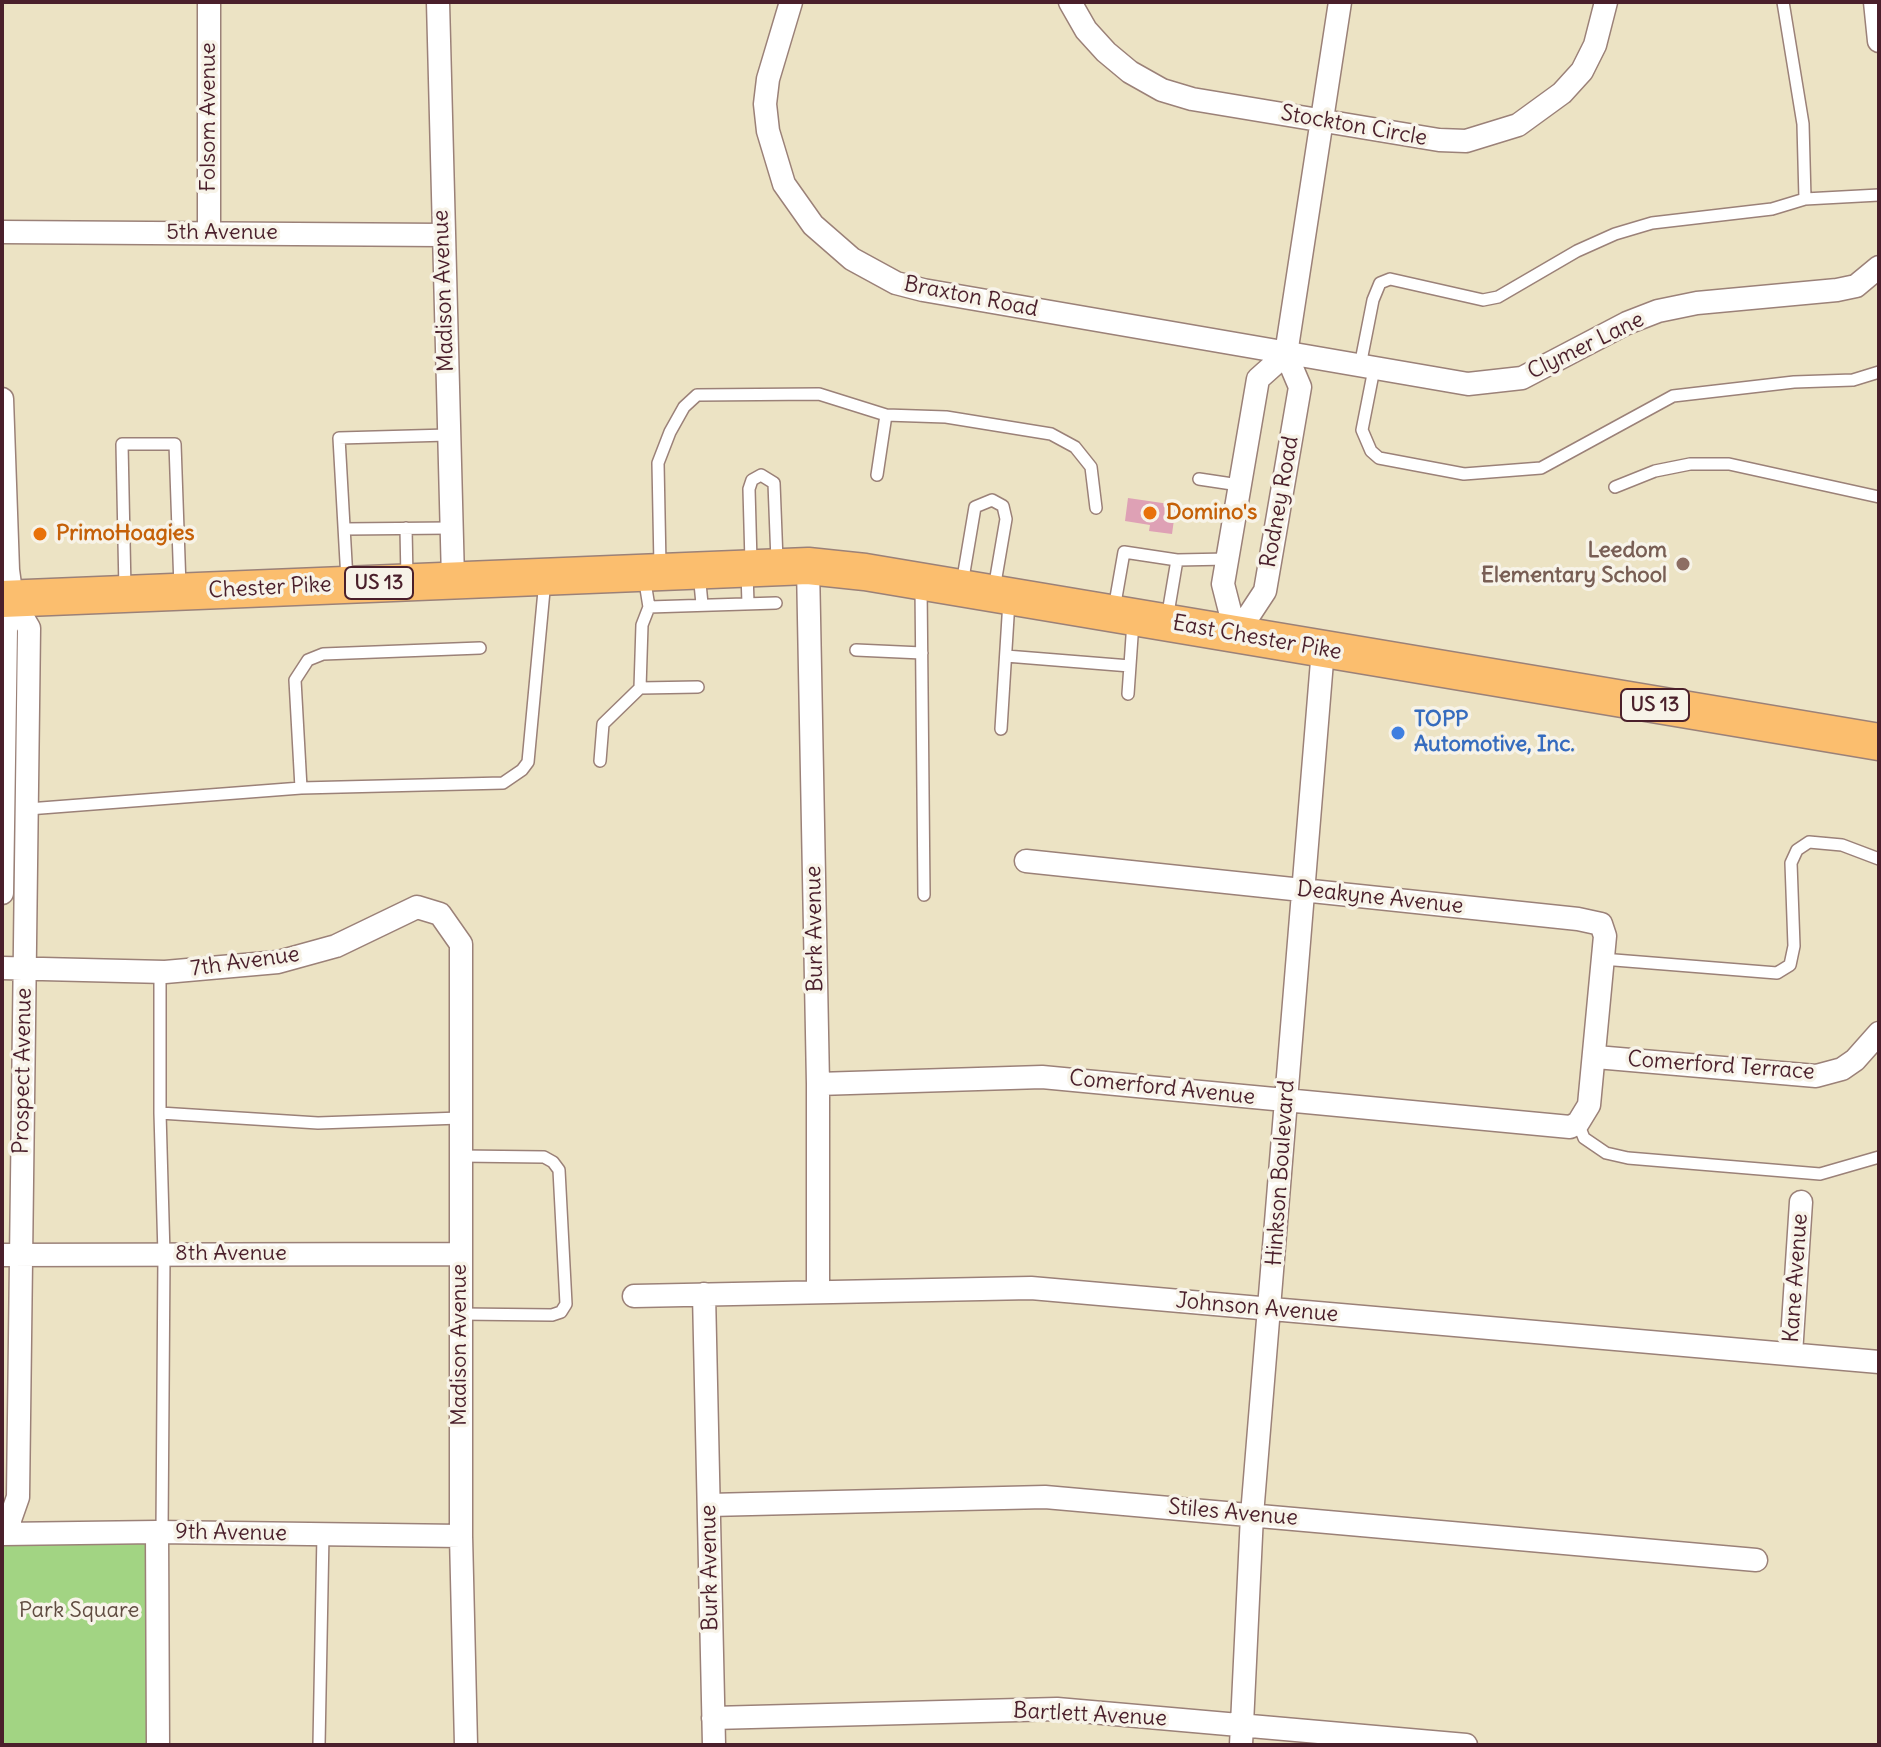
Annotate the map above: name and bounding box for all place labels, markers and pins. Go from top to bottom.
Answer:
place label: Domino's [1166,500,1257,526]
marker: Domino's [1141,504,1159,522]
place label: PrimoHoagies [56,521,194,547]
marker: PrimoHoagies [31,525,49,543]
place label: Leedom Elementary School [1481,538,1667,590]
marker: Leedom Elementary School [1674,555,1692,573]
place label: TOPP Automotive, Inc. [1414,707,1575,758]
marker: TOPP Automotive, Inc. [1389,724,1407,742]

